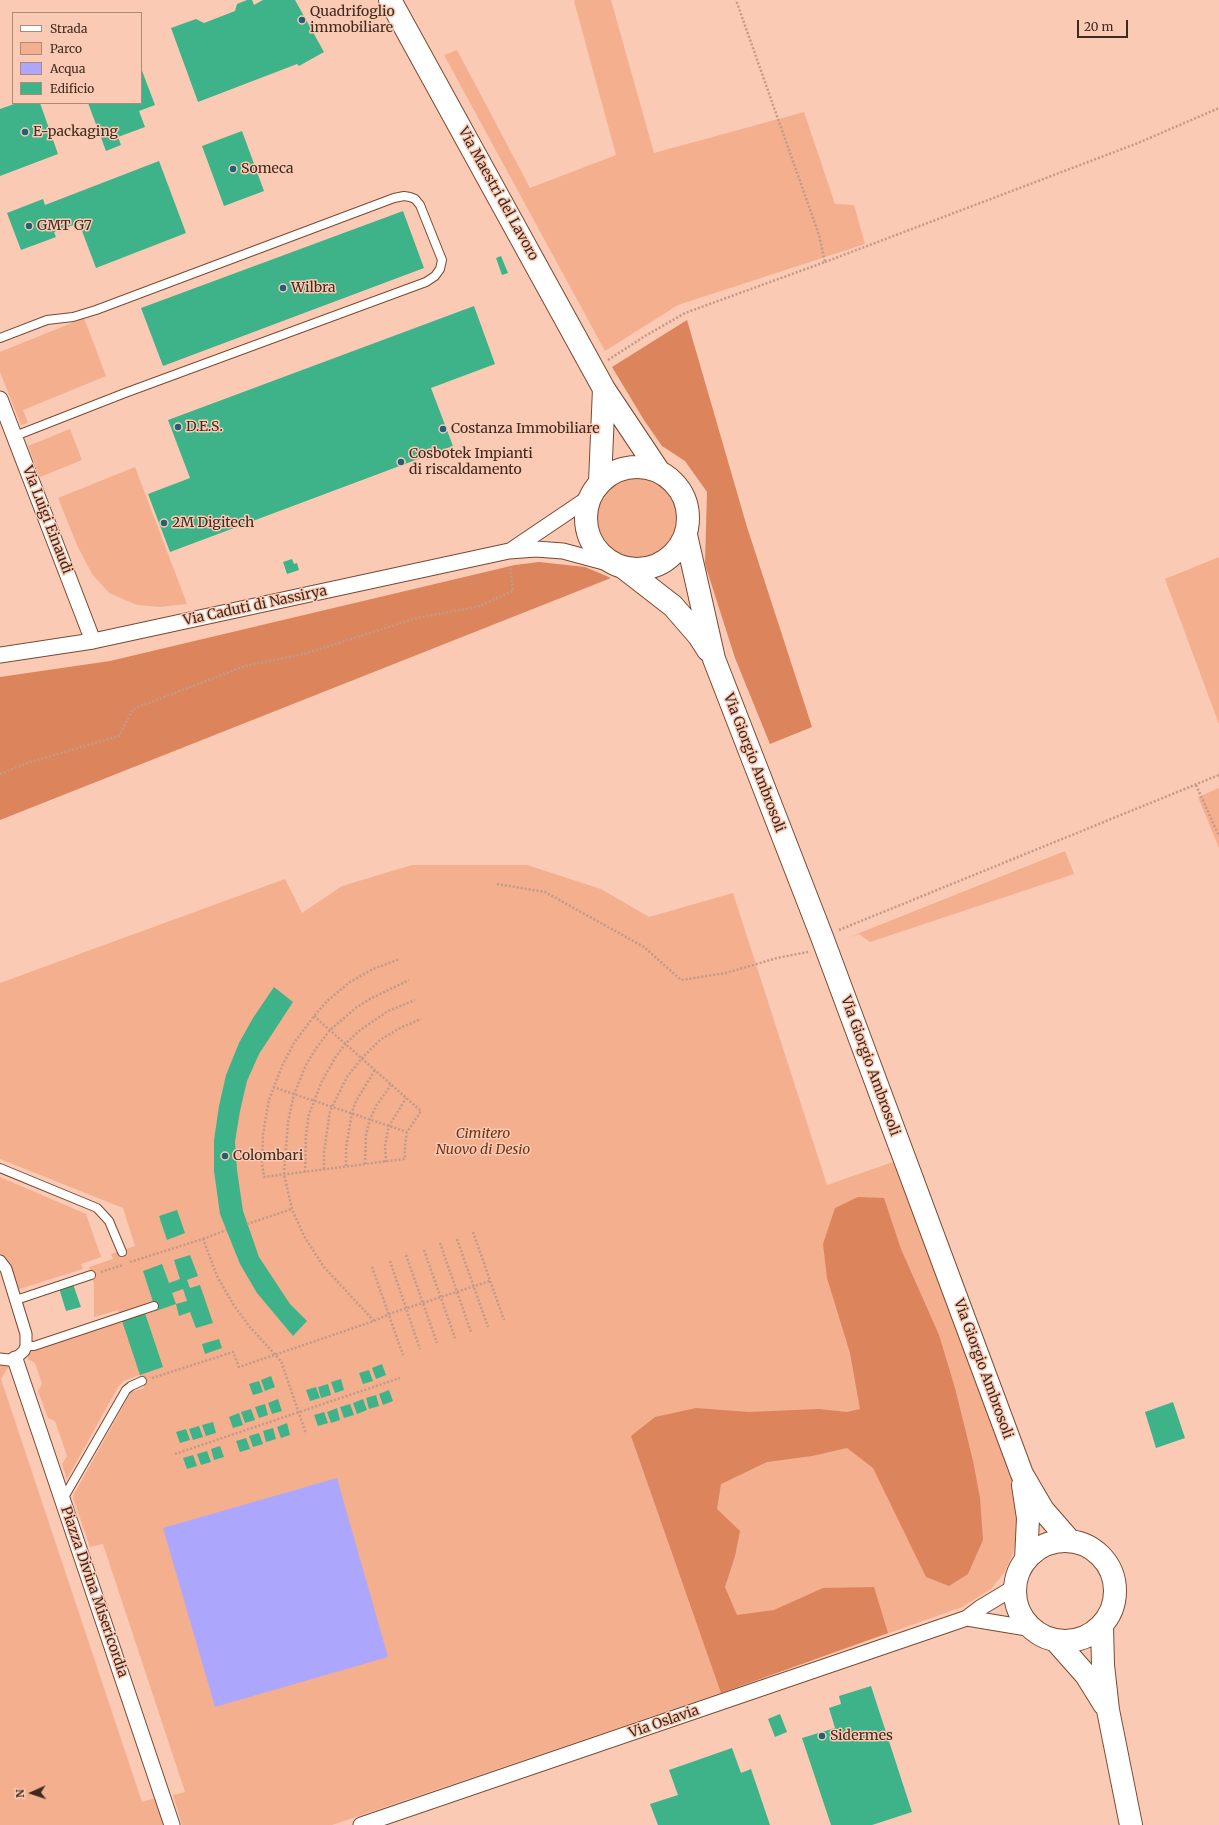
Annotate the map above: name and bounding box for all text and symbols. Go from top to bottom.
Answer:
place label: Quadrifoglio immobiliare [310,4,395,36]
legend [12,12,142,104]
scale bar [1079,12,1130,38]
marker: Quadrifoglio immobiliare [297,15,307,25]
text: 20 m [1084,19,1113,34]
text: Strada [50,21,87,36]
text: Parco [50,41,82,56]
text: Acqua [50,61,85,76]
text: Edificio [50,81,94,96]
place label: E-packaging [33,124,118,140]
street label: Via Maestri del Lavoro [454,124,542,264]
marker: E-packaging [20,127,30,137]
place label: Someca [241,161,294,177]
marker: Someca [228,164,238,174]
place label: GMT G7 [37,218,92,234]
marker: GMT G7 [24,221,34,231]
place label: Wilbra [291,280,336,296]
marker: Wilbra [278,283,288,293]
place label: D.E.S. [186,419,223,435]
place label: Costanza Immobiliare [451,421,599,437]
marker: D.E.S. [173,422,183,432]
marker: Costanza Immobiliare [438,424,448,434]
place label: Cosbotek Impianti di riscaldamento [409,446,533,478]
marker: Cosbotek Impianti di riscaldamento [396,457,406,467]
street label: Via Luigi Einaudi [19,464,75,576]
place label: 2M Digitech [172,515,254,531]
marker: 2M Digitech [159,518,169,528]
street label: Via Caduti di Nassirya [182,583,328,629]
street label: Via Giorgio Ambrosoli [720,691,788,835]
street label: Via Giorgio Ambrosoli [837,994,903,1138]
park label: Cimitero Nuovo di Desio [436,1126,530,1158]
place label: Colombari [233,1148,303,1164]
marker: Colombari [220,1151,230,1161]
street label: Via Giorgio Ambrosoli [950,1297,1016,1441]
street label: Piazza Divina Misericordia [57,1504,131,1680]
street label: Via Oslavia [627,1702,701,1742]
place label: Sidermes [830,1728,893,1744]
marker: Sidermes [817,1731,827,1741]
north arrow [12,1773,52,1813]
text: N [13,1789,27,1798]

